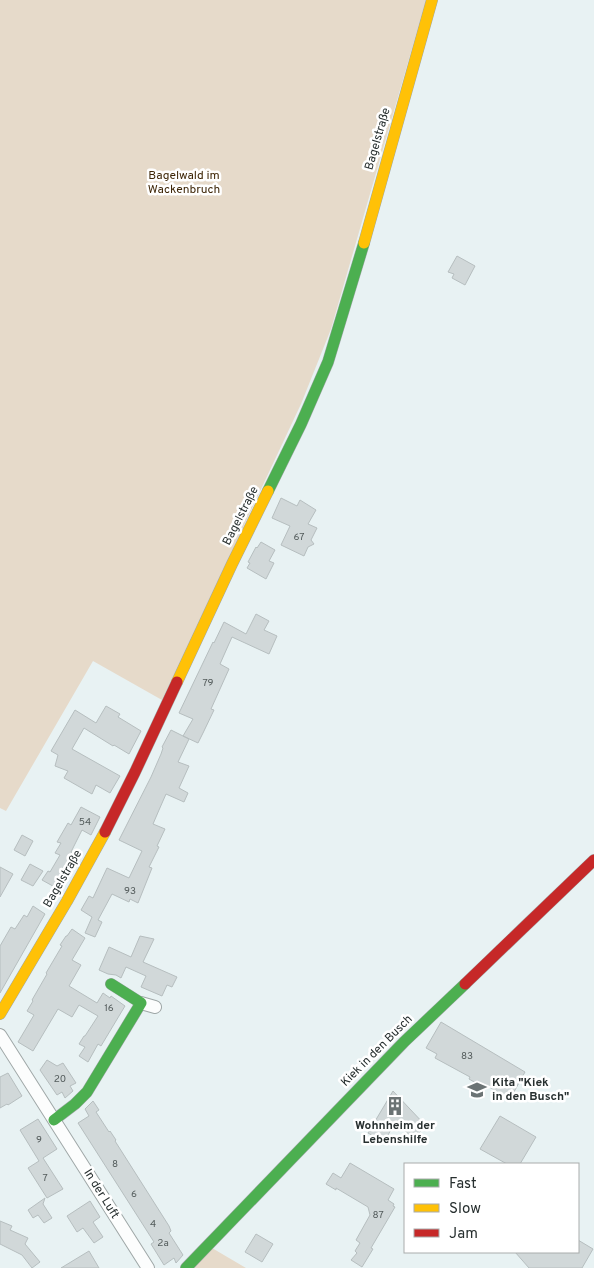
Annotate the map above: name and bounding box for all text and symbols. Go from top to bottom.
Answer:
street label: Bagelstraße [361,106,395,172]
park label: Bagelwald im Wackenbruch [148,168,220,198]
street label: Bagelstraße [219,484,263,548]
house number: 67 [294,531,305,544]
house number: 79 [202,677,214,690]
house number: 54 [79,816,91,829]
street label: Bagelstraße [40,847,86,911]
house number: 93 [124,885,136,898]
house number: 16 [104,1002,114,1015]
street label: Kiek in den Busch [338,1012,416,1090]
house number: 83 [461,1050,473,1063]
house number: 20 [54,1073,66,1086]
place label: Kita "Kiek in den Busch" [492,1075,569,1105]
school or university icon: Kita "Kiek in den Busch" [466,1079,488,1101]
building icon: Wohnheim der Lebenshilfe [384,1095,406,1117]
place label: Wohnheim der Lebenshilfe [355,1118,435,1148]
house number: 9 [36,1134,42,1147]
house number: 8 [112,1158,118,1171]
legend [404,1163,579,1253]
street label: In der Luft [79,1166,123,1222]
house number: 7 [42,1172,48,1185]
text: Fast [449,1175,477,1194]
house number: 6 [131,1188,137,1201]
text: Slow [449,1200,481,1219]
house number: 87 [372,1209,384,1222]
house number: 4 [150,1218,156,1231]
text: Jam [449,1225,478,1244]
house number: 2a [157,1237,169,1250]

